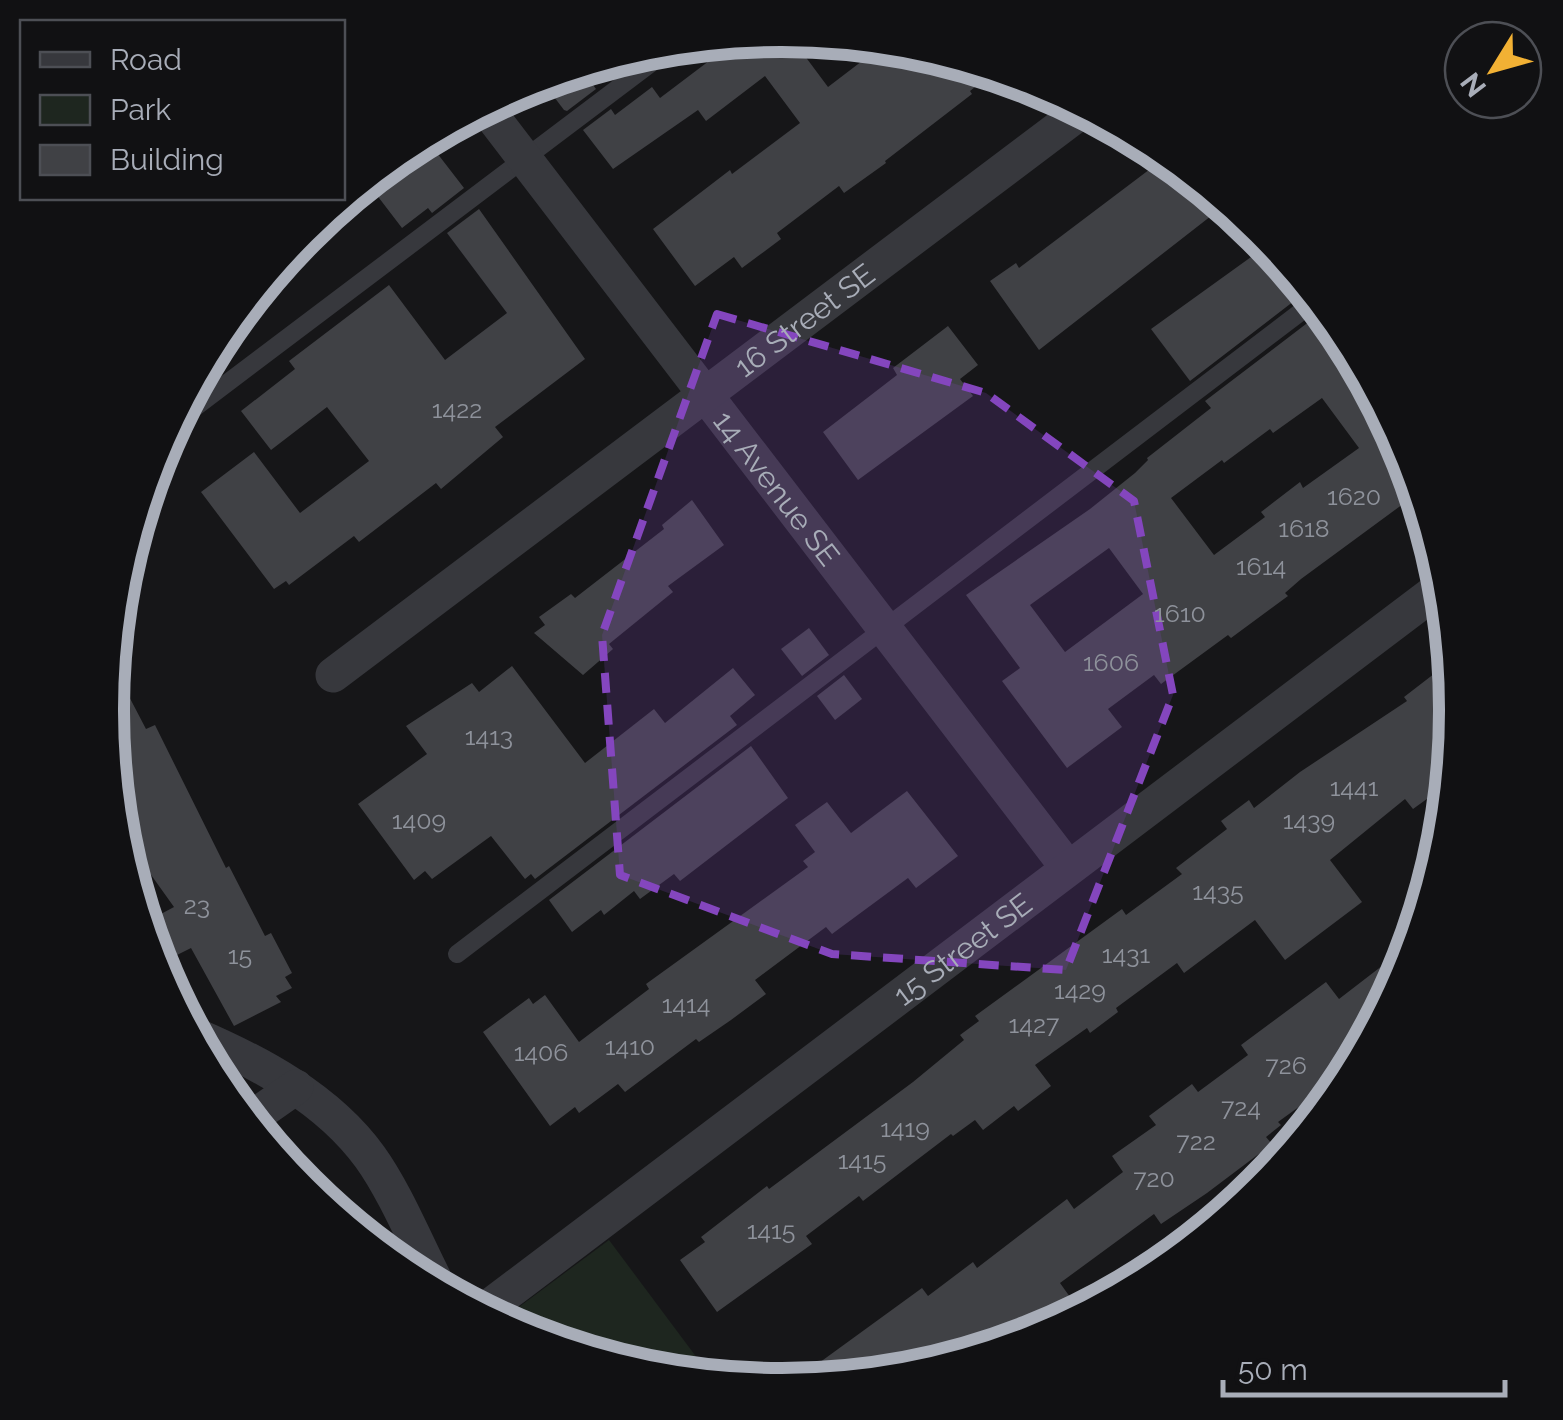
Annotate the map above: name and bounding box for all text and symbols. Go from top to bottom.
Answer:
legend [20,20,345,200]
north arrow [1443,20,1543,120]
text: Road [110,42,182,77]
text: N [1454,66,1493,103]
text: Park [110,92,171,127]
text: Building [110,142,224,177]
street label: 16 Street SE [727,256,881,384]
house number: 1422 [432,394,482,424]
street label: 14 Avenue SE [707,404,847,572]
house number: 1620 [1327,481,1381,511]
house number: 1618 [1278,513,1330,543]
house number: 1614 [1236,551,1286,581]
house number: 1610 [1154,598,1206,628]
house number: 1606 [1083,647,1139,677]
house number: 1413 [465,721,513,751]
house number: 1441 [1330,772,1379,802]
house number: 1409 [392,805,446,835]
house number: 1439 [1283,805,1335,835]
house number: 1435 [1192,876,1244,906]
street label: 15 Street SE [886,886,1038,1013]
house number: 23 [184,890,210,920]
house number: 1431 [1102,939,1150,969]
house number: 15 [228,940,252,970]
house number: 1429 [1054,975,1106,1005]
house number: 1414 [662,989,710,1019]
house number: 1427 [1009,1009,1060,1039]
house number: 1410 [605,1031,655,1061]
house number: 1406 [514,1037,568,1067]
house number: 726 [1265,1050,1307,1080]
house number: 724 [1221,1092,1261,1122]
house number: 1419 [880,1113,930,1143]
house number: 722 [1176,1126,1216,1156]
house number: 1415 [838,1145,886,1175]
house number: 720 [1133,1163,1175,1193]
house number: 1415 [747,1215,795,1245]
scale bar [1223,1335,1506,1397]
text: 50 m [1238,1352,1308,1387]

